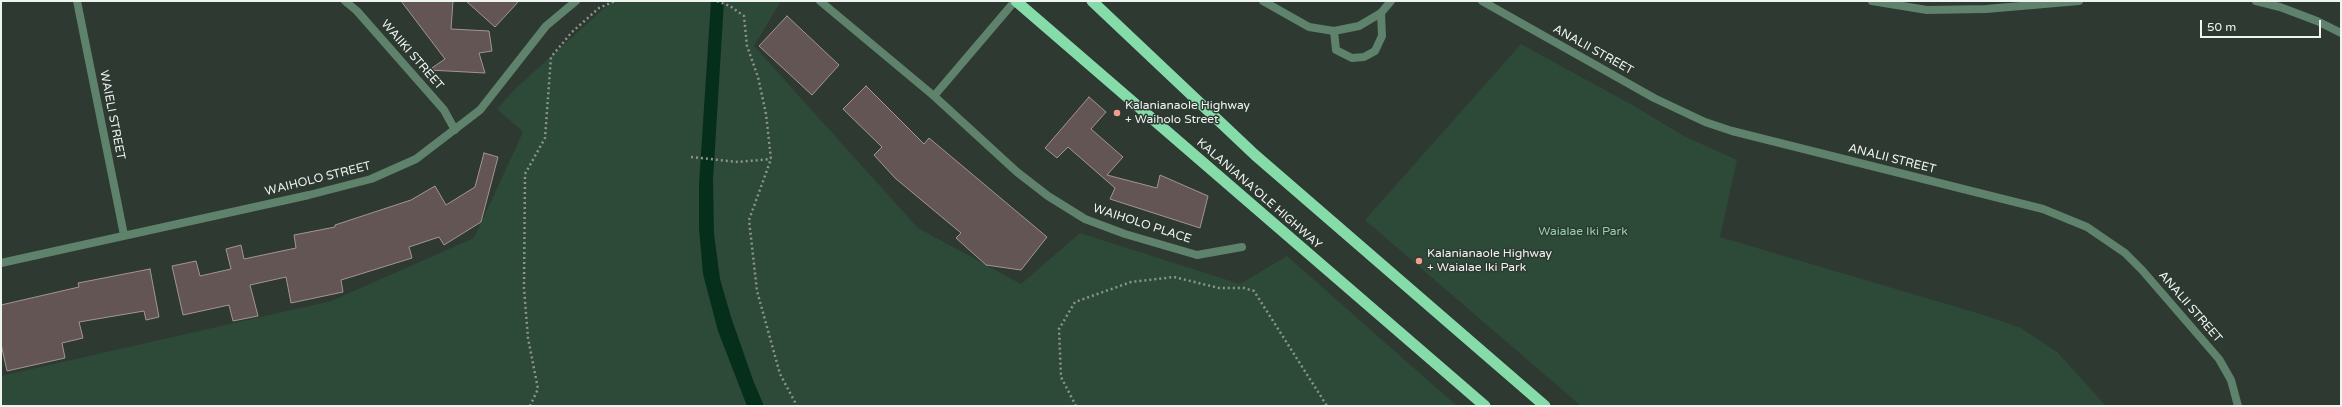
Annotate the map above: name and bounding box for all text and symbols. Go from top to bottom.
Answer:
scale bar [2202,12,2323,38]
street label: WAIIKI STREET [378,17,446,93]
text: 50 m [2207,20,2236,34]
street label: ANALII STREET [1550,22,1636,78]
street label: WAIELI STREET [96,69,128,161]
place label: Kalanianaole Highway + Waiholo Street [1125,99,1250,127]
marker: Kalanianaole Highway + Waiholo Street [1112,108,1122,118]
street label: KALANIANA’OLE HIGHWAY [1193,136,1325,252]
street label: ANALII STREET [1847,141,1937,177]
street label: WAIHOLO STREET [264,159,372,199]
street label: WAIHOLO PLACE [1091,201,1193,247]
park label: Waialae Iki Park [1538,225,1628,239]
place label: Kalanianaole Highway + Waialae Iki Park [1427,247,1552,275]
marker: Kalanianaole Highway + Waialae Iki Park [1414,256,1424,266]
street label: ANALII STREET [2155,268,2225,346]

